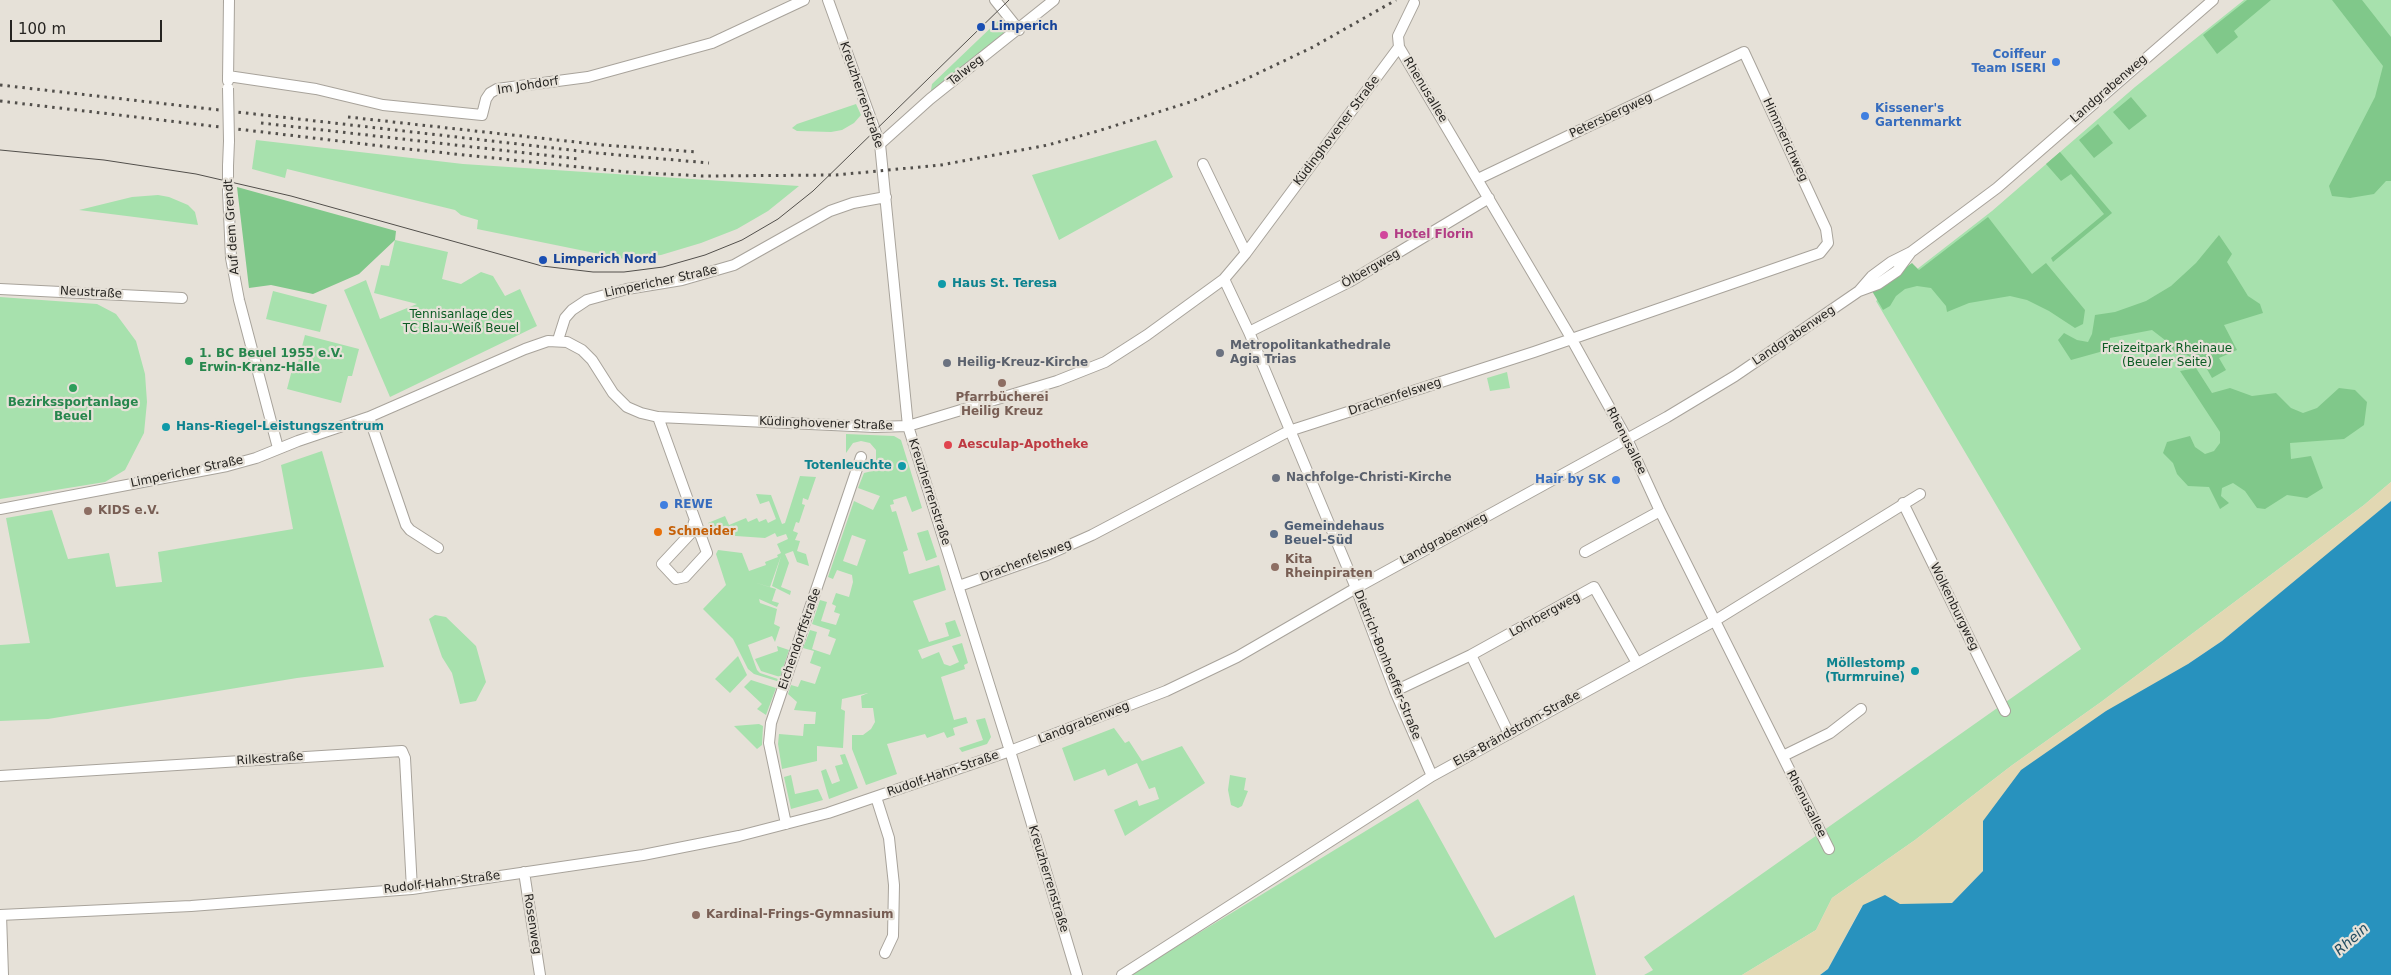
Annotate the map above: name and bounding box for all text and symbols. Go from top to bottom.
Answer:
scale bar [12,10,165,42]
text: 100 m [18,20,66,38]
place label: Limperich [991,20,1058,34]
marker: Limperich [975,21,987,33]
street label: Kreuzherrenstraße [836,40,886,150]
place label: Coiffeur Team ISERI [1971,48,2046,76]
street label: Landgrabenweg [2068,52,2150,126]
street label: Talweg [945,53,987,89]
street label: Rhenusallee [1400,55,1450,125]
marker: Coiffeur Team ISERI [2050,56,2062,68]
street label: Küdinghovener Straße [1291,73,1383,189]
street label: Im Johdorf [496,74,560,98]
street label: Petersbergweg [1567,91,1655,141]
street label: Himmerichweg [1759,96,1811,184]
place label: Kissener's Gartenmarkt [1875,102,1962,130]
marker: Kissener's Gartenmarkt [1859,110,1871,122]
street label: Auf dem Grendt [221,179,243,275]
place label: Hotel Florin [1394,228,1474,242]
marker: Hotel Florin [1378,229,1390,241]
street label: Ölbergweg [1339,247,1403,291]
place label: Limperich Nord [553,253,657,267]
marker: Limperich Nord [537,254,549,266]
street label: Limpericher Straße [603,263,719,301]
place label: Haus St. Teresa [952,277,1057,291]
marker: Haus St. Teresa [936,278,948,290]
street label: Neustraße [60,284,122,302]
street label: Landgrabenweg [1750,303,1838,369]
park label: Tennisanlage des TC Blau-Weiß Beuel [403,308,519,336]
place label: Metropolitankathedrale Agia Trias [1230,339,1391,367]
park label: Freizeitpark Rheinaue (Beueler Seite) [2102,342,2232,370]
place label: 1. BC Beuel 1955 e.V. Erwin-Kranz-Halle [199,347,343,375]
marker: Metropolitankathedrale Agia Trias [1214,347,1226,359]
marker: 1. BC Beuel 1955 e.V. Erwin-Kranz-Halle [183,355,195,367]
place label: Heilig-Kreuz-Kirche [957,356,1088,370]
marker: Heilig-Kreuz-Kirche [941,357,953,369]
street label: Drachenfelsweg [1347,375,1443,419]
marker: Pfarrbücherei Heilig Kreuz [996,377,1008,389]
marker: Bezirkssportanlage Beuel [67,382,79,394]
place label: Pfarrbücherei Heilig Kreuz [955,391,1049,419]
place label: Bezirkssportanlage Beuel [8,396,138,424]
street label: Rhenusallee [1603,405,1649,477]
street label: Küdinghovener Straße [759,414,893,434]
place label: Hans-Riegel-Leistungszentrum [176,420,384,434]
marker: Hans-Riegel-Leistungszentrum [160,421,172,433]
street label: Kreuzherrenstraße [905,437,953,547]
place label: Aesculap-Apotheke [958,438,1088,452]
marker: Aesculap-Apotheke [942,439,954,451]
street label: Limpericher Straße [129,453,245,491]
place label: Totenleuchte [804,459,892,473]
marker: Totenleuchte [896,460,908,472]
place label: Nachfolge-Christi-Kirche [1286,471,1452,485]
marker: Nachfolge-Christi-Kirche [1270,472,1282,484]
place label: Hair by SK [1535,473,1606,487]
marker: Hair by SK [1610,474,1622,486]
place label: REWE [674,498,713,512]
marker: REWE [658,499,670,511]
place label: KIDS e.V. [98,504,160,518]
marker: KIDS e.V. [82,505,94,517]
street label: Landgrabenweg [1398,510,1490,568]
place label: Gemeindehaus Beuel-Süd [1284,520,1384,548]
place label: Schneider [668,525,736,539]
marker: Schneider [652,526,664,538]
marker: Gemeindehaus Beuel-Süd [1268,528,1280,540]
street label: Drachenfelsweg [978,537,1074,585]
place label: Kita Rheinpiraten [1285,553,1373,581]
marker: Kita Rheinpiraten [1269,561,1281,573]
street label: Wolkenburgweg [1927,561,1981,653]
street label: Eichendorffstraße [776,586,824,692]
street label: Dietrich-Bonhoeffer-Straße [1350,588,1424,742]
street label: Lohrbergweg [1507,590,1583,640]
place label: Möllestomp (Turmruine) [1825,657,1905,685]
marker: Möllestomp (Turmruine) [1909,665,1921,677]
street label: Elsa-Brändström-Straße [1451,688,1583,770]
street label: Landgrabenweg [1036,699,1132,747]
street label: Rudolf-Hahn-Straße [885,748,1001,800]
street label: Rilkestraße [236,749,304,769]
street label: Rhenusallee [1783,768,1829,840]
street label: Kreuzherrenstraße [1025,824,1071,934]
street label: Rudolf-Hahn-Straße [383,869,501,897]
street label: Rosenweg [520,893,544,955]
place label: Kardinal-Frings-Gymnasium [706,908,894,922]
marker: Kardinal-Frings-Gymnasium [690,909,702,921]
water label: Rhein [2332,920,2372,960]

